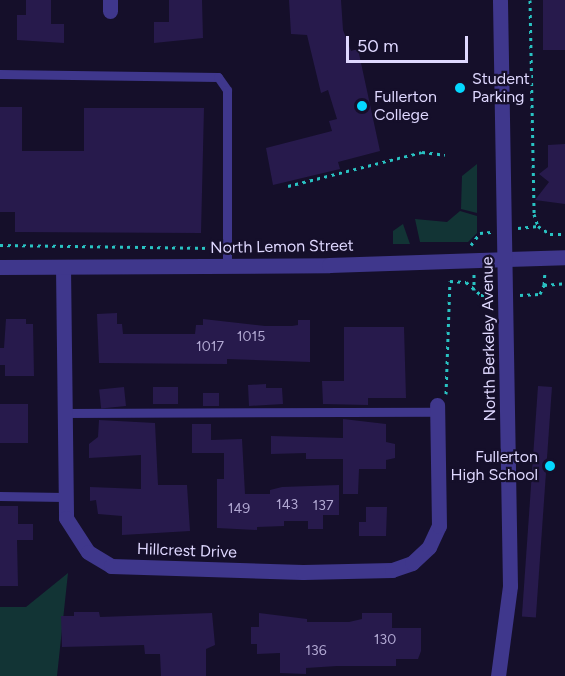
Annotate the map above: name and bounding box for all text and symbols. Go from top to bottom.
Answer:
scale bar [349,24,470,62]
text: 50 m [357,35,399,57]
place label: Student Parking [472,69,530,107]
marker: Student Parking [453,81,467,95]
place label: Fullerton College [374,87,437,125]
marker: Fullerton College [355,99,369,113]
street label: North Lemon Street [210,236,354,258]
street label: North Berkeley Avenue [478,256,500,422]
house number: 1015 [237,329,265,345]
house number: 1017 [196,339,224,355]
place label: Fullerton High School [451,447,538,485]
marker: Fullerton High School [543,459,557,473]
house number: 143 [276,497,298,513]
house number: 137 [313,498,333,514]
house number: 149 [228,501,250,517]
street label: Hillcrest Drive [137,540,237,562]
house number: 130 [374,632,396,648]
house number: 136 [305,643,327,659]

